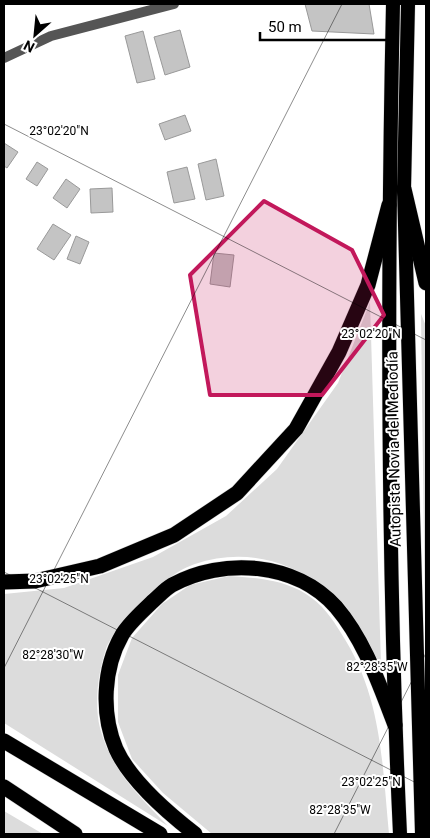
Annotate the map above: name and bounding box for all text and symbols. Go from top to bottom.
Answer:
north arrow [10,10,60,60]
scale bar [260,10,390,42]
text: 50 m [268,18,302,36]
text: N [21,37,37,56]
text: 23°02'20"N [29,124,89,138]
text: 23°02'20"N [341,327,401,341]
street label: Autopista Novia del Mediodía [383,351,405,547]
text: 23°02'25"N [29,572,89,586]
text: 82°28'30"W [22,648,84,662]
text: 82°28'35"W [346,660,408,674]
text: 23°02'25"N [341,775,401,789]
text: 82°28'35"W [309,803,371,817]

